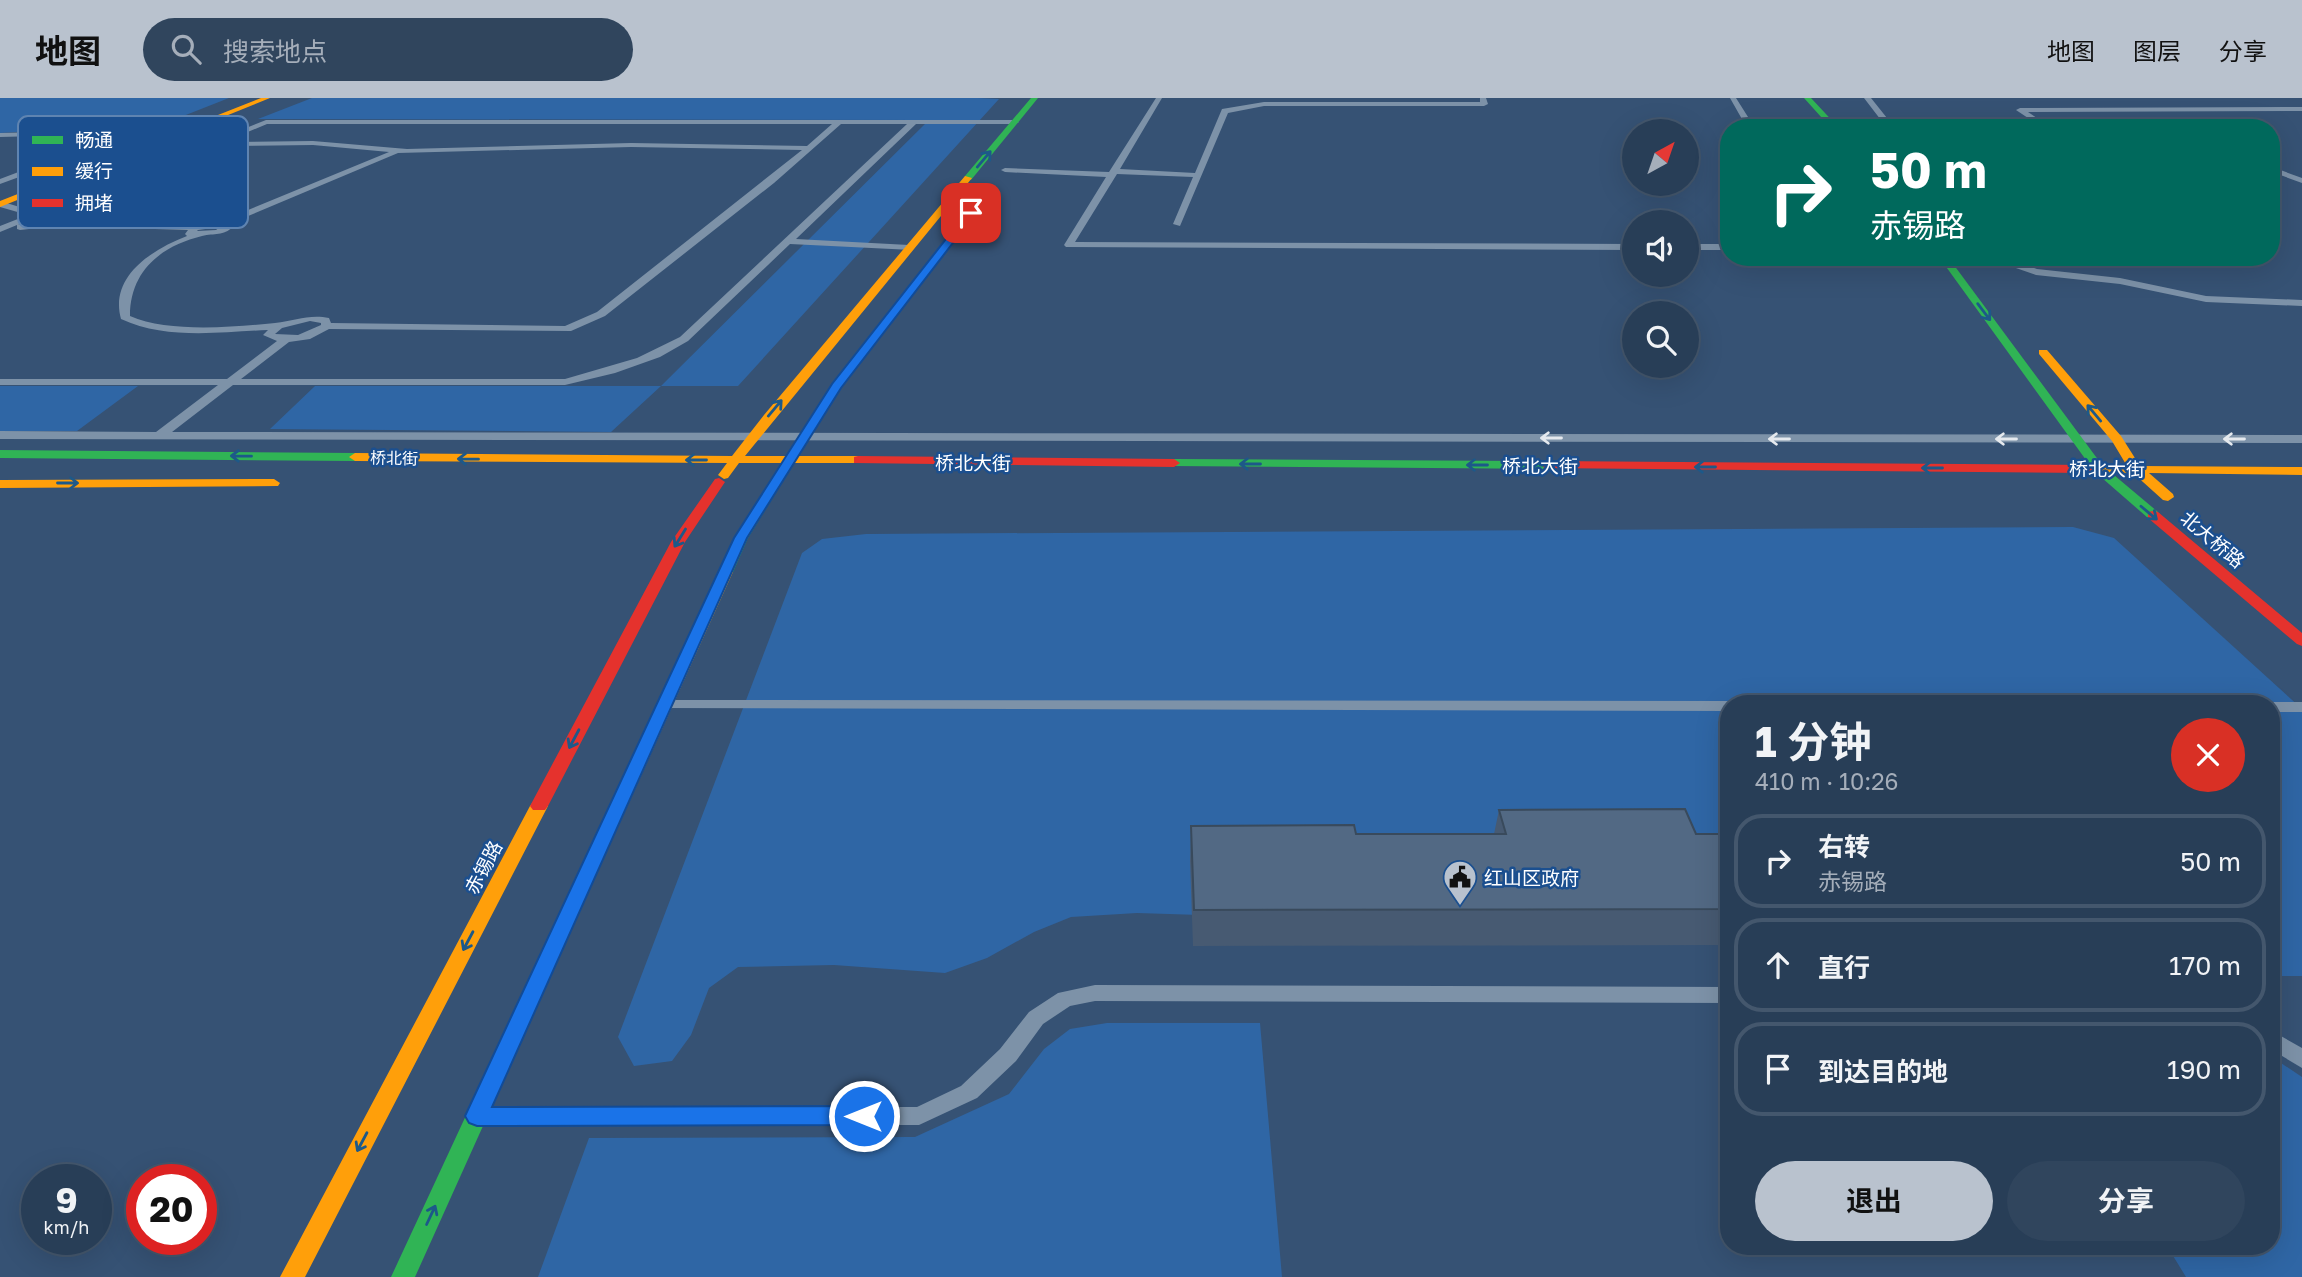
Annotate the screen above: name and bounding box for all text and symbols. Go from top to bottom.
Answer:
search box [143,18,633,81]
icon: search [167,30,205,68]
text: 地图 [35,31,101,70]
text: 搜索地点 [223,36,327,67]
text: 地图 [2047,36,2095,65]
text: 图层 [2133,36,2181,65]
text: 分享 [2219,36,2267,65]
legend [18,116,248,228]
north arrow [1622,119,1699,196]
map controls [1622,119,1699,378]
text: 畅通 [75,128,113,151]
text: 50 m [1870,140,1987,199]
icon: right [1755,147,1846,238]
one-way arrow [976,150,992,168]
text: 缓行 [75,159,113,182]
pin [941,183,1001,243]
text: 拥堵 [75,191,113,214]
icon: arrive [952,194,990,232]
text: 赤锡路 [1870,206,1966,244]
button: sound [1622,210,1699,287]
button: search [1622,301,1699,378]
one-way arrow [1976,302,1991,321]
one-way arrow [767,400,783,418]
one-way arrow [2086,405,2102,423]
one-way arrow [1540,431,1563,445]
one-way arrow [1768,432,1791,446]
one-way arrow [1995,432,2018,446]
one-way arrow [2223,432,2246,446]
street label: 桥北街 [370,448,418,468]
one-way arrow [229,449,252,463]
street label: 桥北大街 [935,451,1011,474]
one-way arrow [457,452,480,466]
one-way arrow [684,453,707,467]
street label: 桥北大街 [1502,454,1578,477]
one-way arrow [1238,457,1261,470]
street label: 桥北大街 [2069,457,2145,480]
one-way arrow [1466,458,1489,472]
one-way arrow [1693,460,1716,474]
one-way arrow [1921,461,1944,475]
one-way arrow [56,476,79,490]
one-way arrow [2140,505,2158,521]
street label: 北大桥路 [2176,506,2250,572]
one-way arrow [673,528,687,548]
text: 1 分钟 [1755,716,1871,766]
button: close [2171,718,2245,792]
one-way arrow [567,729,581,749]
text: 410 m · 10:26 [1755,767,1899,795]
text: 右转 [1818,831,1870,862]
street label: 赤锡路 [459,836,507,898]
icon: right [1759,842,1797,880]
text: 50 m [2180,846,2241,877]
public building icon: 红山区政府 [1441,858,1479,907]
place label: 红山区政府 [1484,866,1579,889]
text: 赤锡路 [1818,867,1887,895]
one-way arrow [461,930,474,951]
icon: ahead [1759,946,1797,984]
text: 170 m [2169,950,2241,981]
text: 直行 [1818,952,1870,983]
icon: arrive [1759,1050,1797,1088]
text: 190 m [2167,1054,2241,1085]
text: 到达目的地 [1818,1056,1948,1087]
position arrow [827,1079,901,1153]
one-way arrow [355,1131,369,1152]
button: 退出 [1755,1161,1993,1241]
button: 分享 [2007,1161,2245,1241]
speed limit sign: 20 [126,1164,217,1255]
text: 9 [55,1179,78,1221]
one-way arrow [425,1205,439,1226]
text: km/h [44,1216,89,1238]

